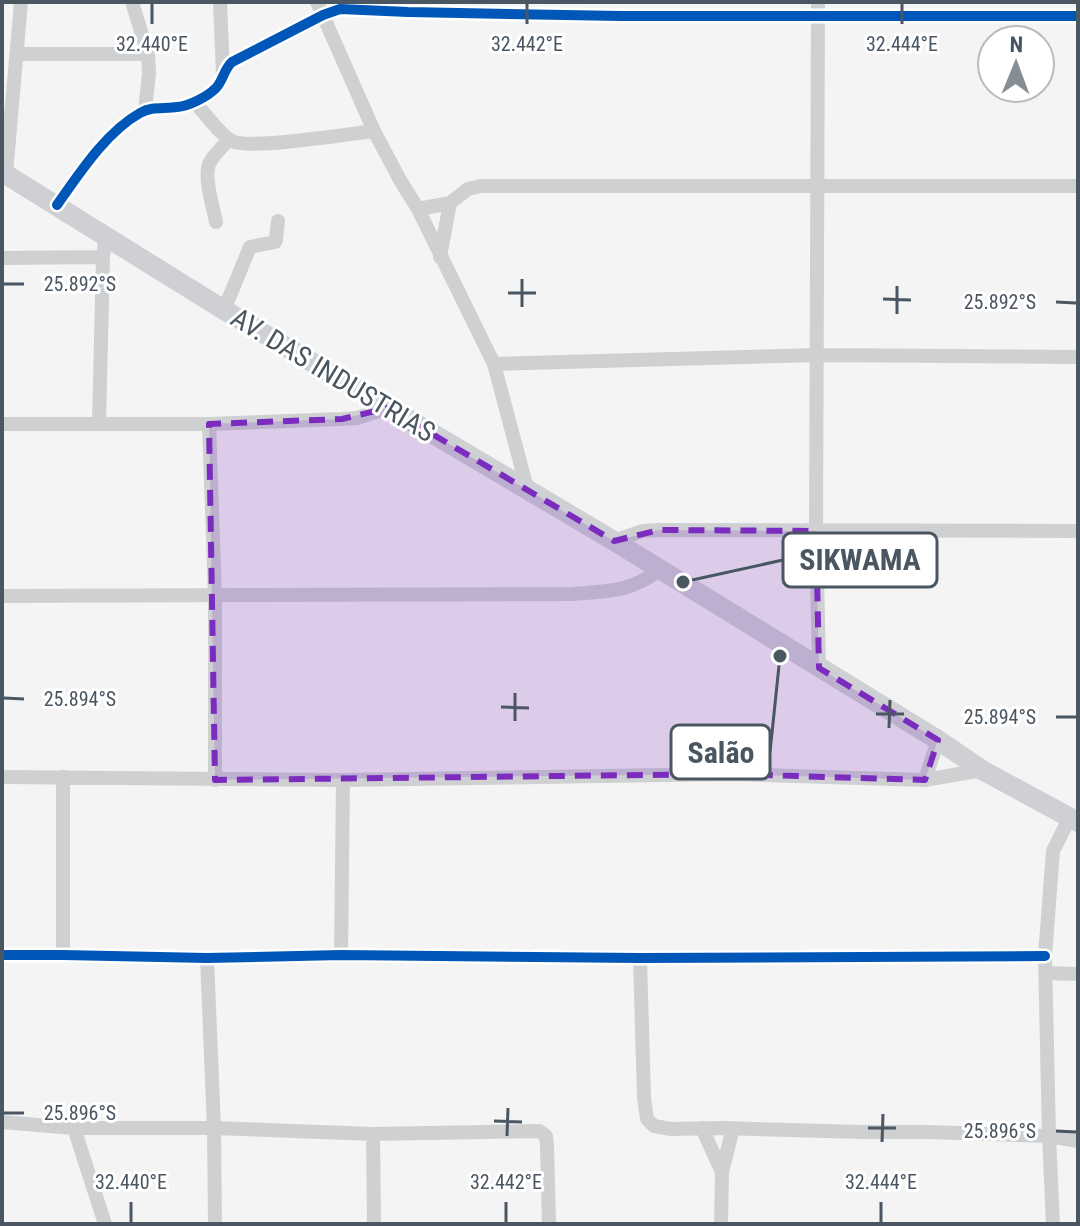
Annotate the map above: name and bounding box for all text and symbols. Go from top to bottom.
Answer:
north arrow [976,24,1056,104]
text: 32.440°E [116,32,188,56]
text: 32.442°E [491,32,563,56]
text: 32.444°E [866,32,938,56]
text: N [1009,32,1023,57]
text: 25.892°S [44,272,116,296]
text: 25.892°S [964,290,1036,314]
street label: AV. DAS INDUSTRIAS [225,301,441,449]
callout: SIKWAMA [783,533,937,587]
text: SIKWAMA [799,542,921,577]
text: 25.894°S [44,687,116,711]
text: 25.894°S [964,705,1036,729]
callout: Salão [671,725,770,779]
text: Salão [688,735,754,770]
text: 25.896°S [44,1101,116,1125]
text: 25.896°S [964,1119,1036,1143]
text: 32.440°E [95,1170,167,1194]
text: 32.442°E [470,1170,542,1194]
text: 32.444°E [845,1170,917,1194]

